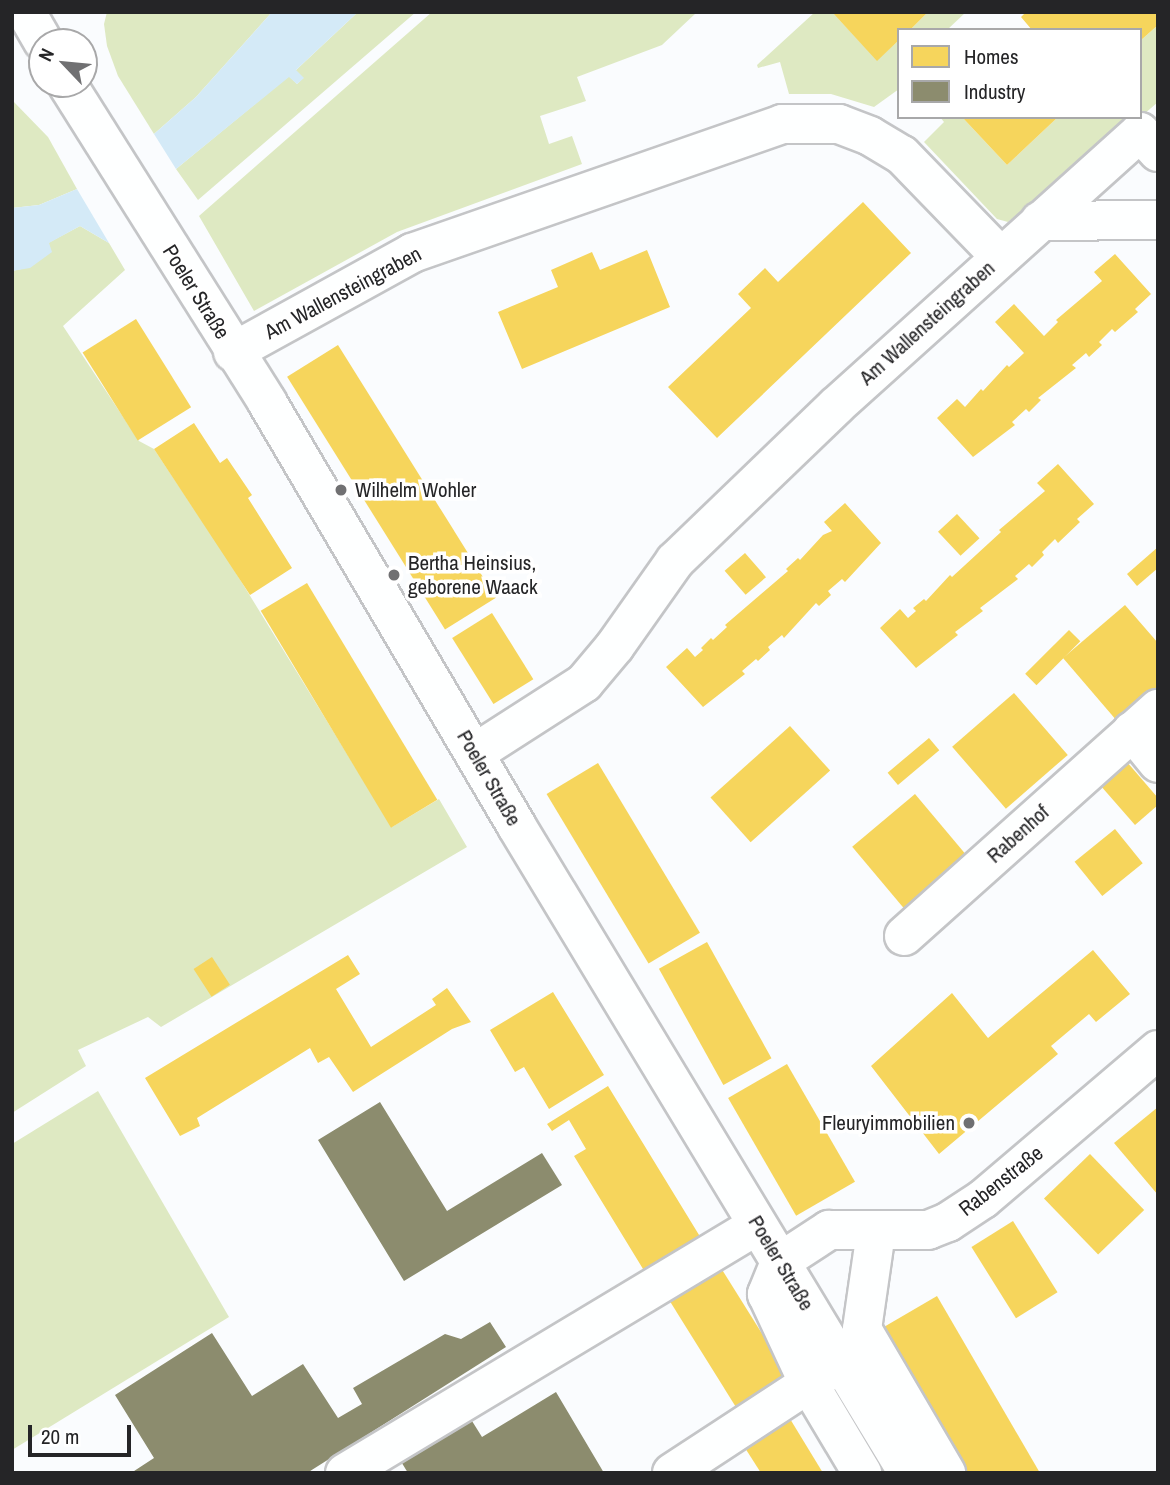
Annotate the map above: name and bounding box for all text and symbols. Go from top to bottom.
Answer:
north arrow [28,28,98,98]
legend [897,28,1142,119]
text: Homes [964,42,1019,71]
text: N [32,44,60,65]
text: Industry [964,77,1025,106]
street label: Poeler Straße [157,240,235,344]
street label: Am Wallensteingraben [260,241,426,345]
street label: Am Wallensteingraben [854,256,1000,390]
place label: Wilhelm Wohler [355,477,476,503]
marker: Wilhelm Wohler [333,482,349,498]
place label: Bertha Heinsius, geborene Waack [408,550,538,600]
marker: Bertha Heinsius, geborene Waack [386,567,402,583]
street label: Poeler Straße [452,726,526,830]
street label: Rabenhof [982,800,1054,868]
place label: Fleuryimmobilien [822,1110,955,1136]
marker: Fleuryimmobilien [961,1115,977,1131]
street label: Rabenstraße [954,1140,1048,1222]
street label: Poeler Straße [743,1211,819,1315]
scale bar [32,1412,135,1456]
text: 20 m [41,1422,79,1451]

